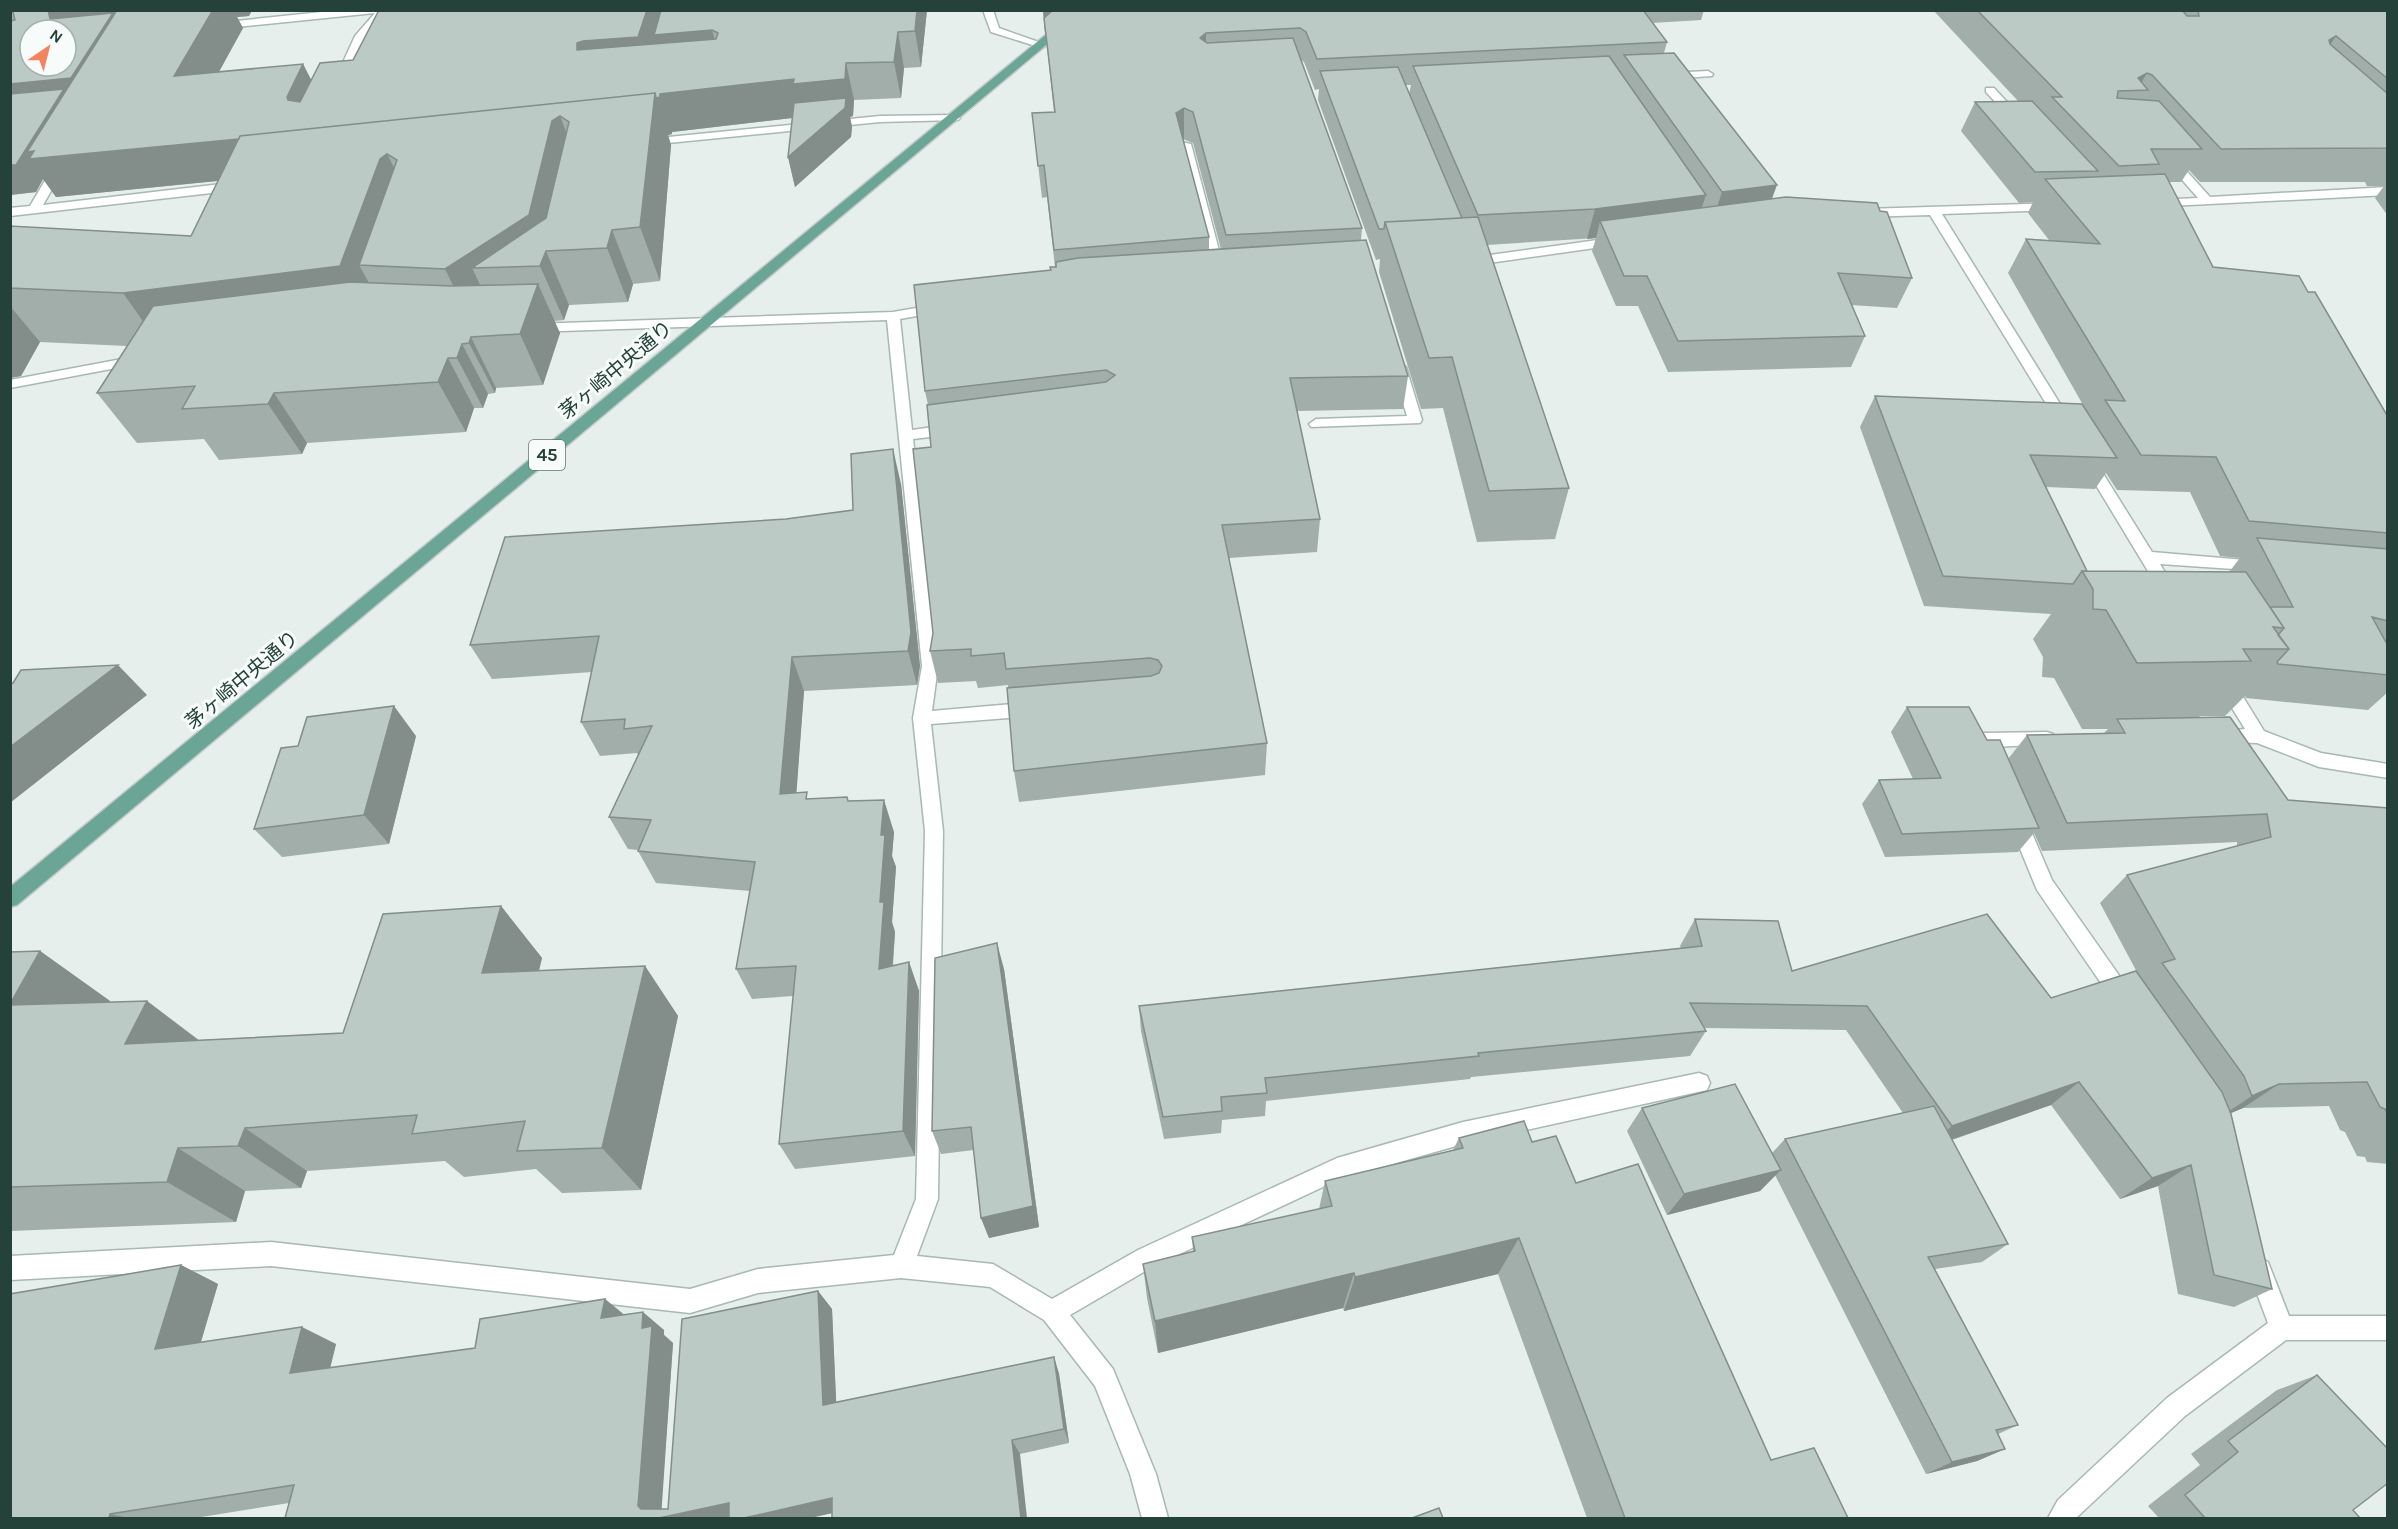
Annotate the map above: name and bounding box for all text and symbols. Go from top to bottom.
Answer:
north arrow [18,18,78,78]
text: N [46,25,66,47]
street label: 茅ヶ崎中央通り [555,316,677,424]
road number: 45 [529,440,565,470]
street label: 茅ヶ崎中央通り [181,626,303,734]

